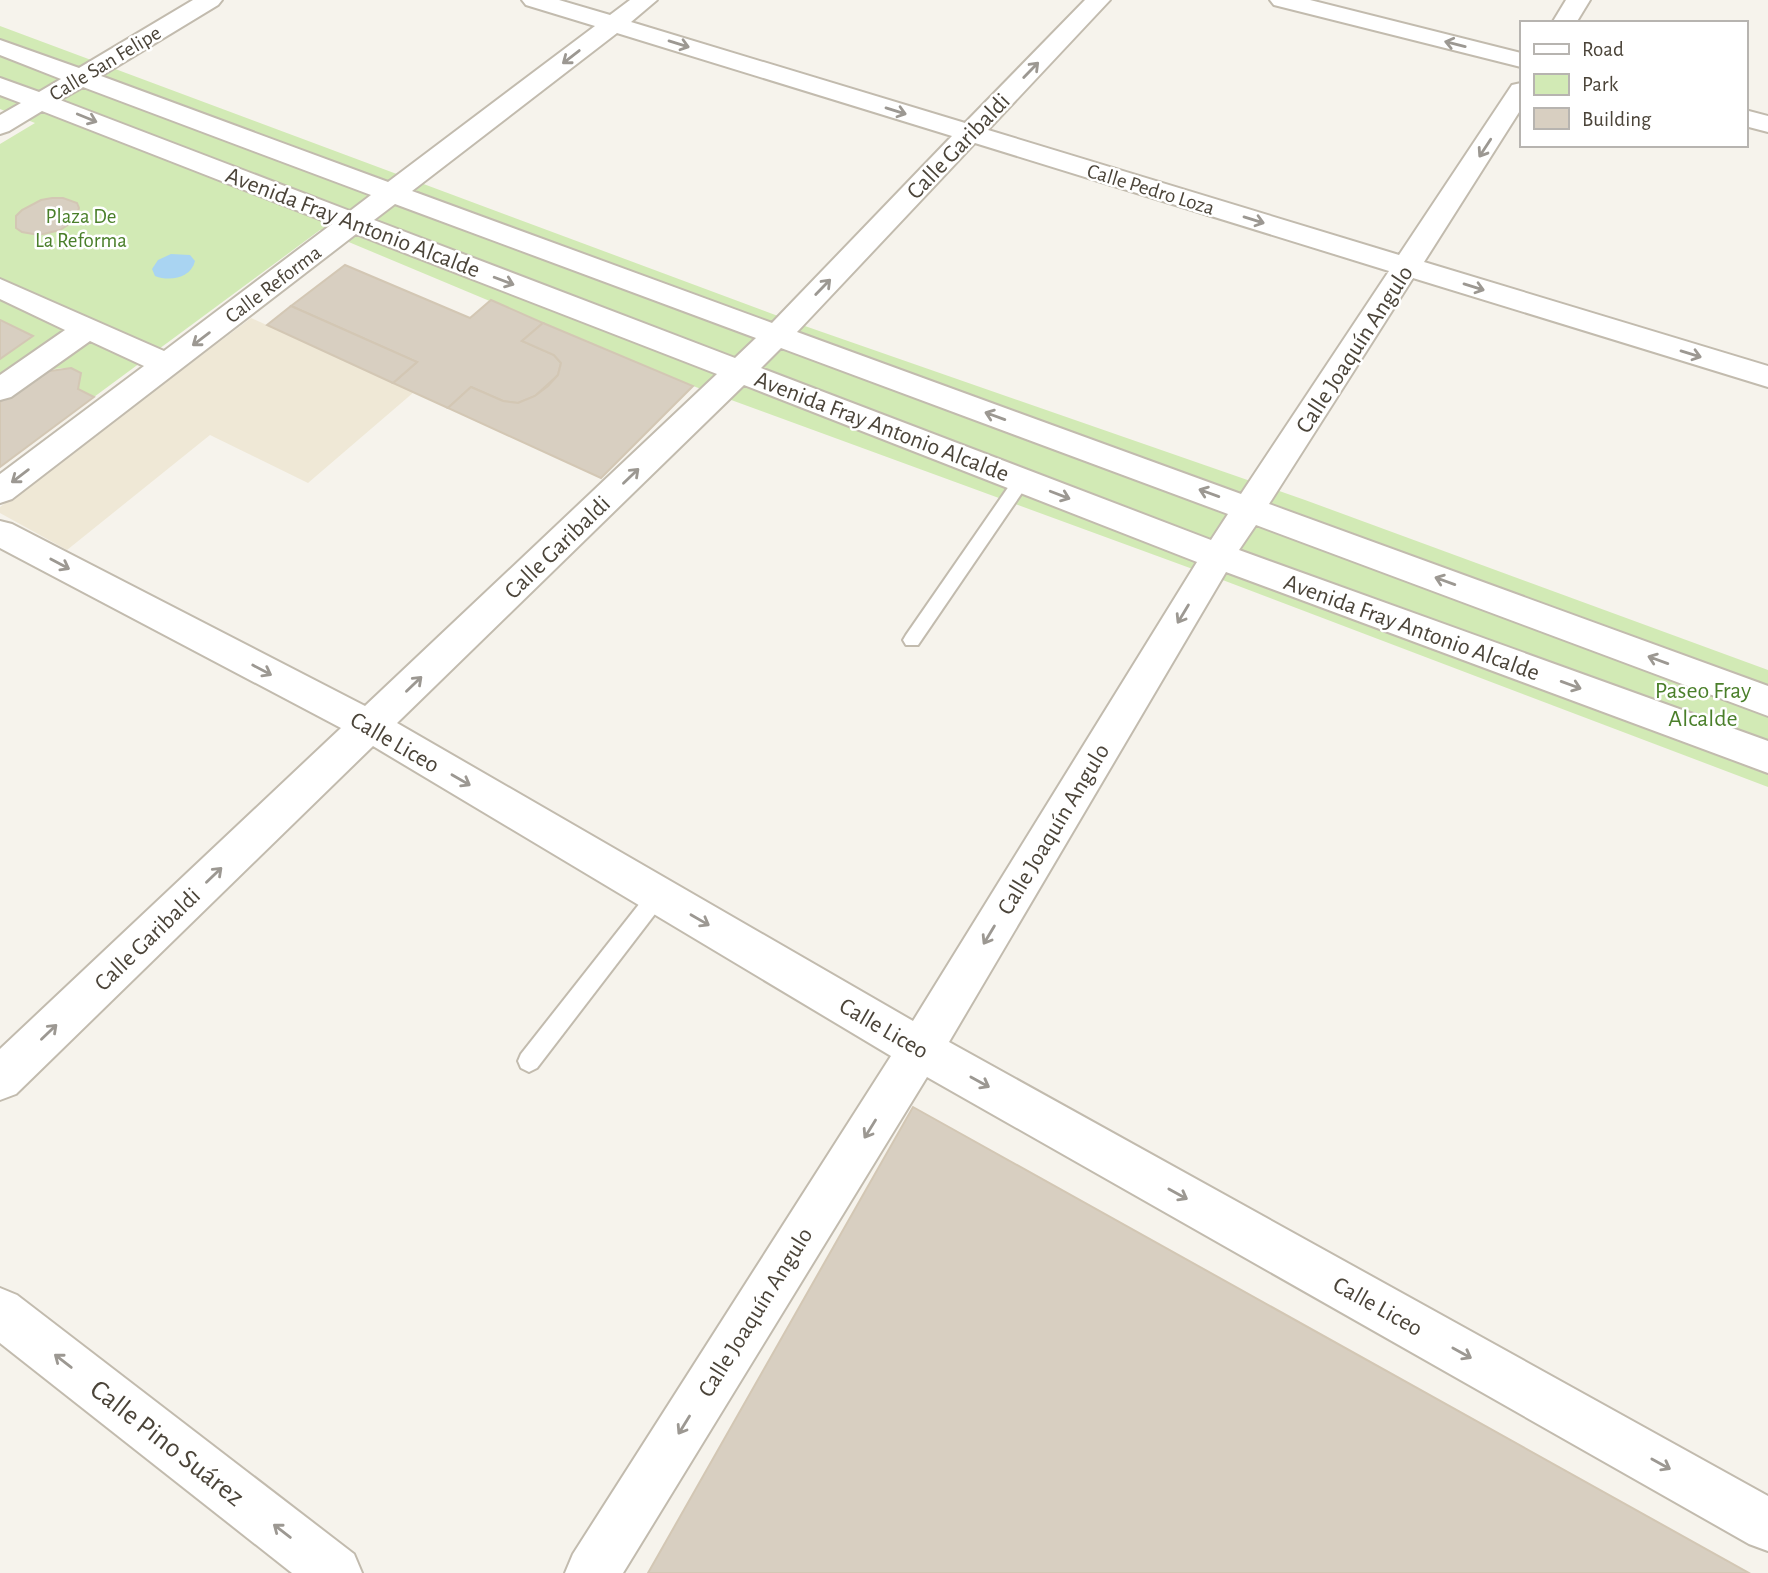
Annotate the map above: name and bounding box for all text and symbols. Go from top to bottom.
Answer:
legend [1520,21,1747,147]
street label: Calle San Felipe [46,22,165,105]
one-way arrow [1444,37,1467,50]
one-way arrow [667,38,689,51]
text: Road [1582,39,1624,60]
one-way arrow [562,49,581,64]
one-way arrow [1023,61,1040,78]
text: Park [1582,74,1619,95]
street label: Calle Garibaldi [903,89,1015,204]
one-way arrow [885,105,907,118]
text: Building [1582,109,1652,130]
one-way arrow [76,112,97,125]
one-way arrow [1477,138,1492,157]
street label: Calle Pedro Loza [1085,160,1217,219]
street label: Avenida Fray Antonio Alcalde [222,163,483,283]
park label: Plaza De La Reforma [35,206,127,251]
one-way arrow [1243,215,1265,228]
street label: Calle Reforma [221,242,325,327]
street label: Calle Joaquín Angulo [1292,261,1418,438]
one-way arrow [493,276,515,289]
one-way arrow [815,279,832,296]
one-way arrow [1463,281,1485,294]
one-way arrow [193,331,211,346]
one-way arrow [1680,348,1702,361]
street label: Avenida Fray Antonio Alcalde [751,367,1012,487]
one-way arrow [984,409,1006,421]
one-way arrow [622,467,639,484]
one-way arrow [11,469,30,483]
one-way arrow [1198,486,1220,499]
one-way arrow [1048,489,1070,502]
street label: Calle Garibaldi [500,492,615,604]
one-way arrow [50,558,70,572]
street label: Avenida Fray Antonio Alcalde [1281,570,1543,685]
one-way arrow [1434,574,1456,586]
one-way arrow [1176,604,1190,624]
one-way arrow [1648,653,1670,666]
one-way arrow [251,664,272,677]
one-way arrow [405,675,422,692]
park label: Paseo Fray Alcalde [1655,679,1751,731]
one-way arrow [1560,680,1582,692]
street label: Calle Liceo [346,708,443,778]
street label: Calle Joaquín Angulo [993,740,1114,919]
one-way arrow [450,774,471,787]
one-way arrow [205,866,222,883]
street label: Calle Garibaldi [90,884,205,996]
one-way arrow [689,913,709,927]
one-way arrow [982,924,996,944]
street label: Calle Liceo [835,994,932,1064]
one-way arrow [41,1023,58,1040]
one-way arrow [969,1076,990,1089]
one-way arrow [863,1118,877,1138]
one-way arrow [1168,1187,1188,1201]
street label: Calle Joaquín Angulo [694,1224,818,1401]
street label: Calle Liceo [1329,1273,1426,1341]
one-way arrow [1451,1347,1472,1360]
one-way arrow [55,1354,73,1369]
street label: Calle Pino Suárez [85,1375,249,1512]
one-way arrow [677,1415,691,1435]
one-way arrow [1650,1457,1670,1471]
one-way arrow [273,1524,291,1539]

